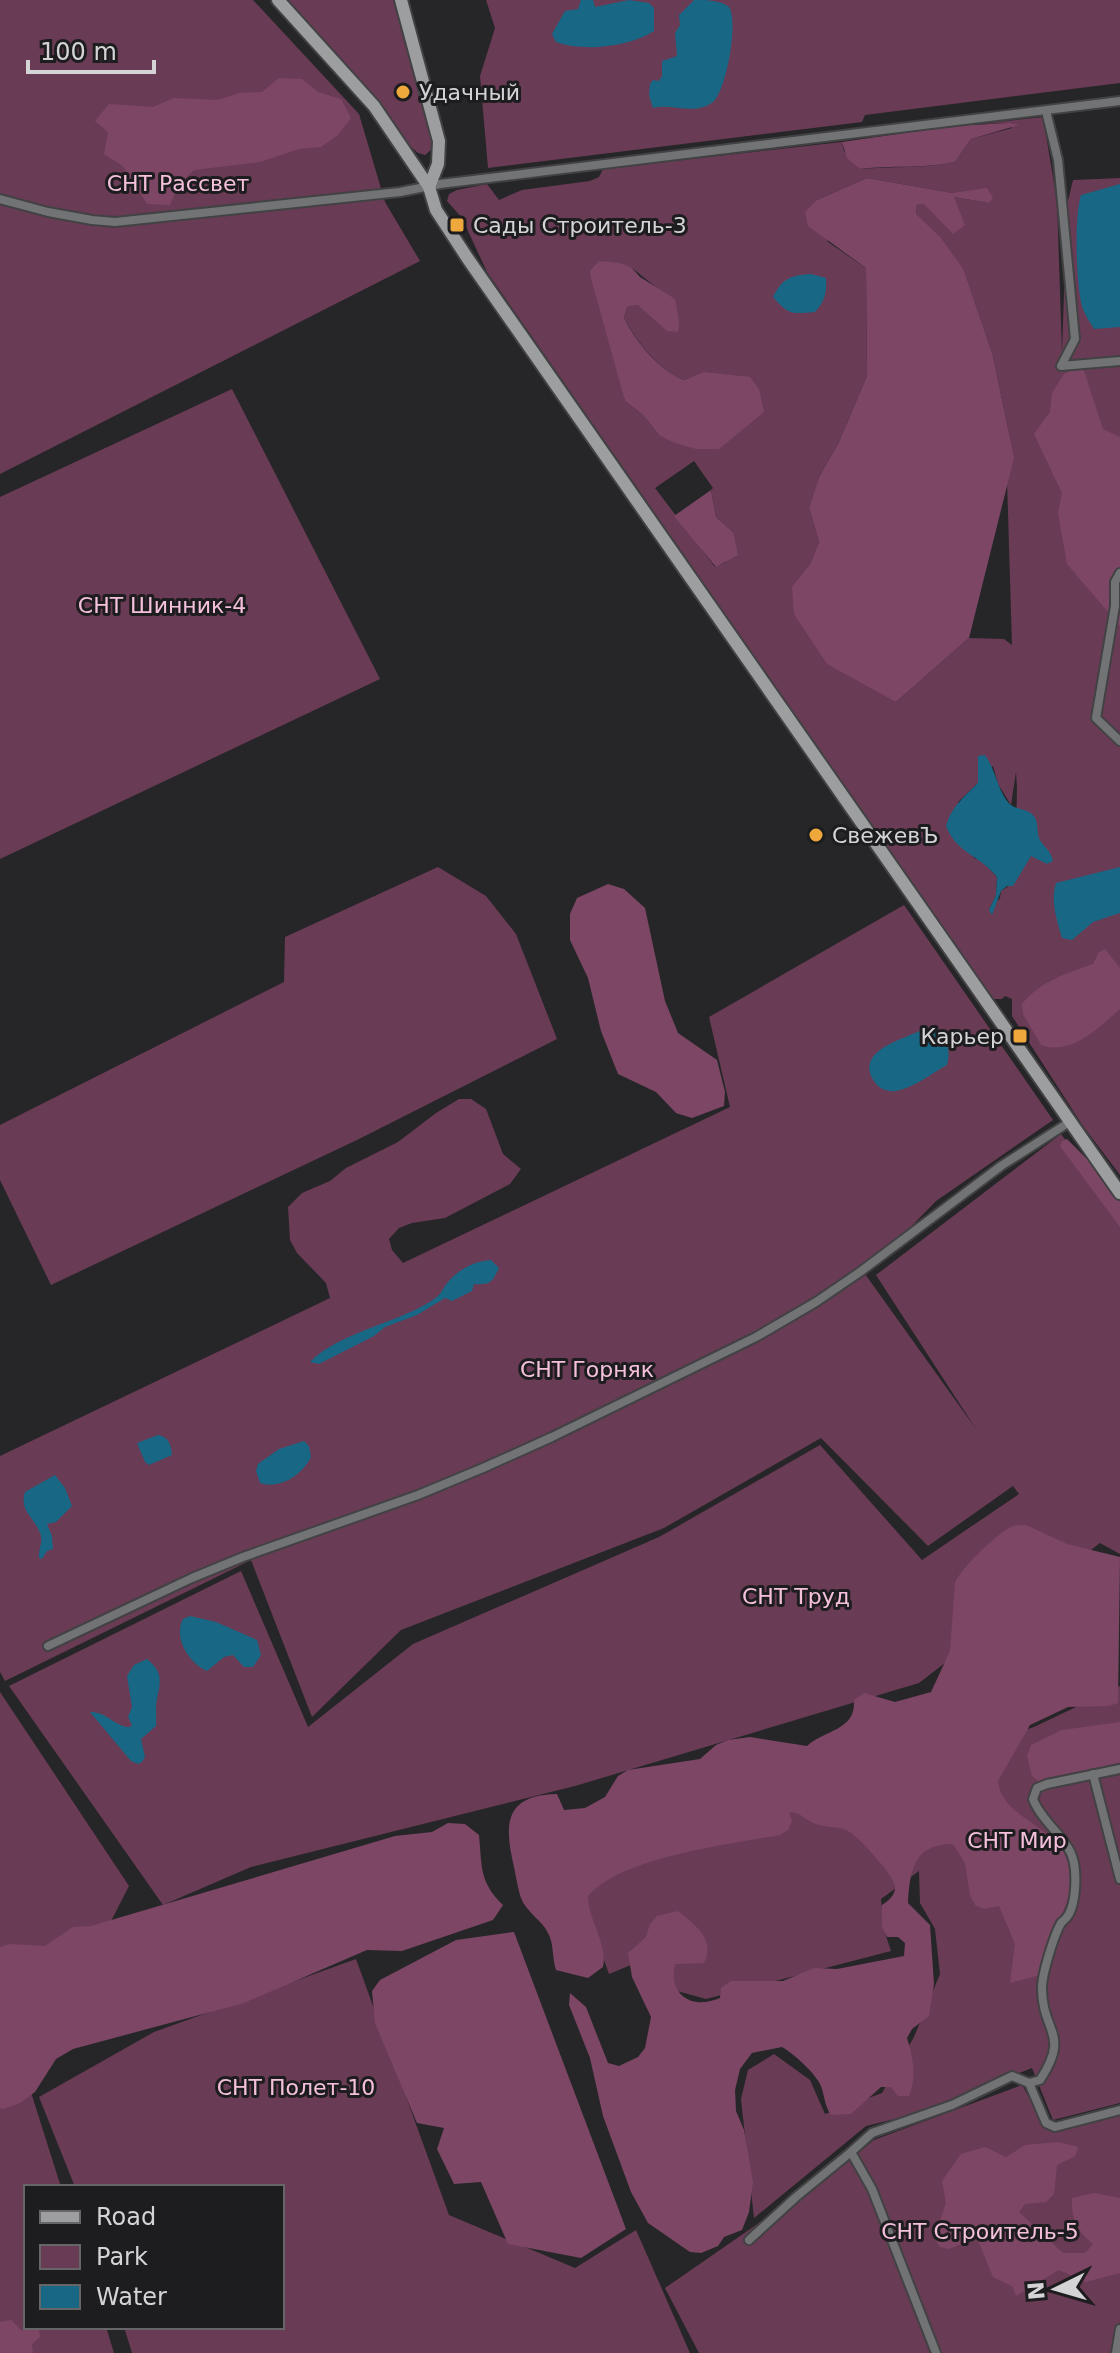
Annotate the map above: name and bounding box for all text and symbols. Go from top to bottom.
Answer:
scale bar [28,24,154,74]
text: 100 m [40,38,117,66]
place label: Удачный [419,80,520,105]
marker: Удачный [394,83,412,101]
park label: СНТ Рассвет [107,171,249,196]
place label: Сады Строитель-3 [473,213,687,238]
marker: Сады Строитель-3 [448,216,466,234]
park label: СНТ Шинник-4 [78,593,246,618]
place label: СвежевЪ [832,823,939,848]
marker: СвежевЪ [807,826,825,844]
place label: Карьер [920,1024,1004,1049]
marker: Карьер [1011,1027,1029,1045]
park label: СНТ Горняк [520,1357,654,1382]
park label: СНТ Труд [742,1584,850,1609]
park label: СНТ Мир [967,1828,1067,1853]
park label: СНТ Полет-10 [217,2075,375,2100]
legend [24,2185,284,2329]
text: Road [96,2203,156,2231]
park label: СНТ Строитель-5 [881,2219,1079,2244]
text: Park [96,2243,148,2271]
north arrow [1016,2249,1096,2329]
text: N [1023,2280,1050,2301]
text: Water [96,2283,167,2311]

